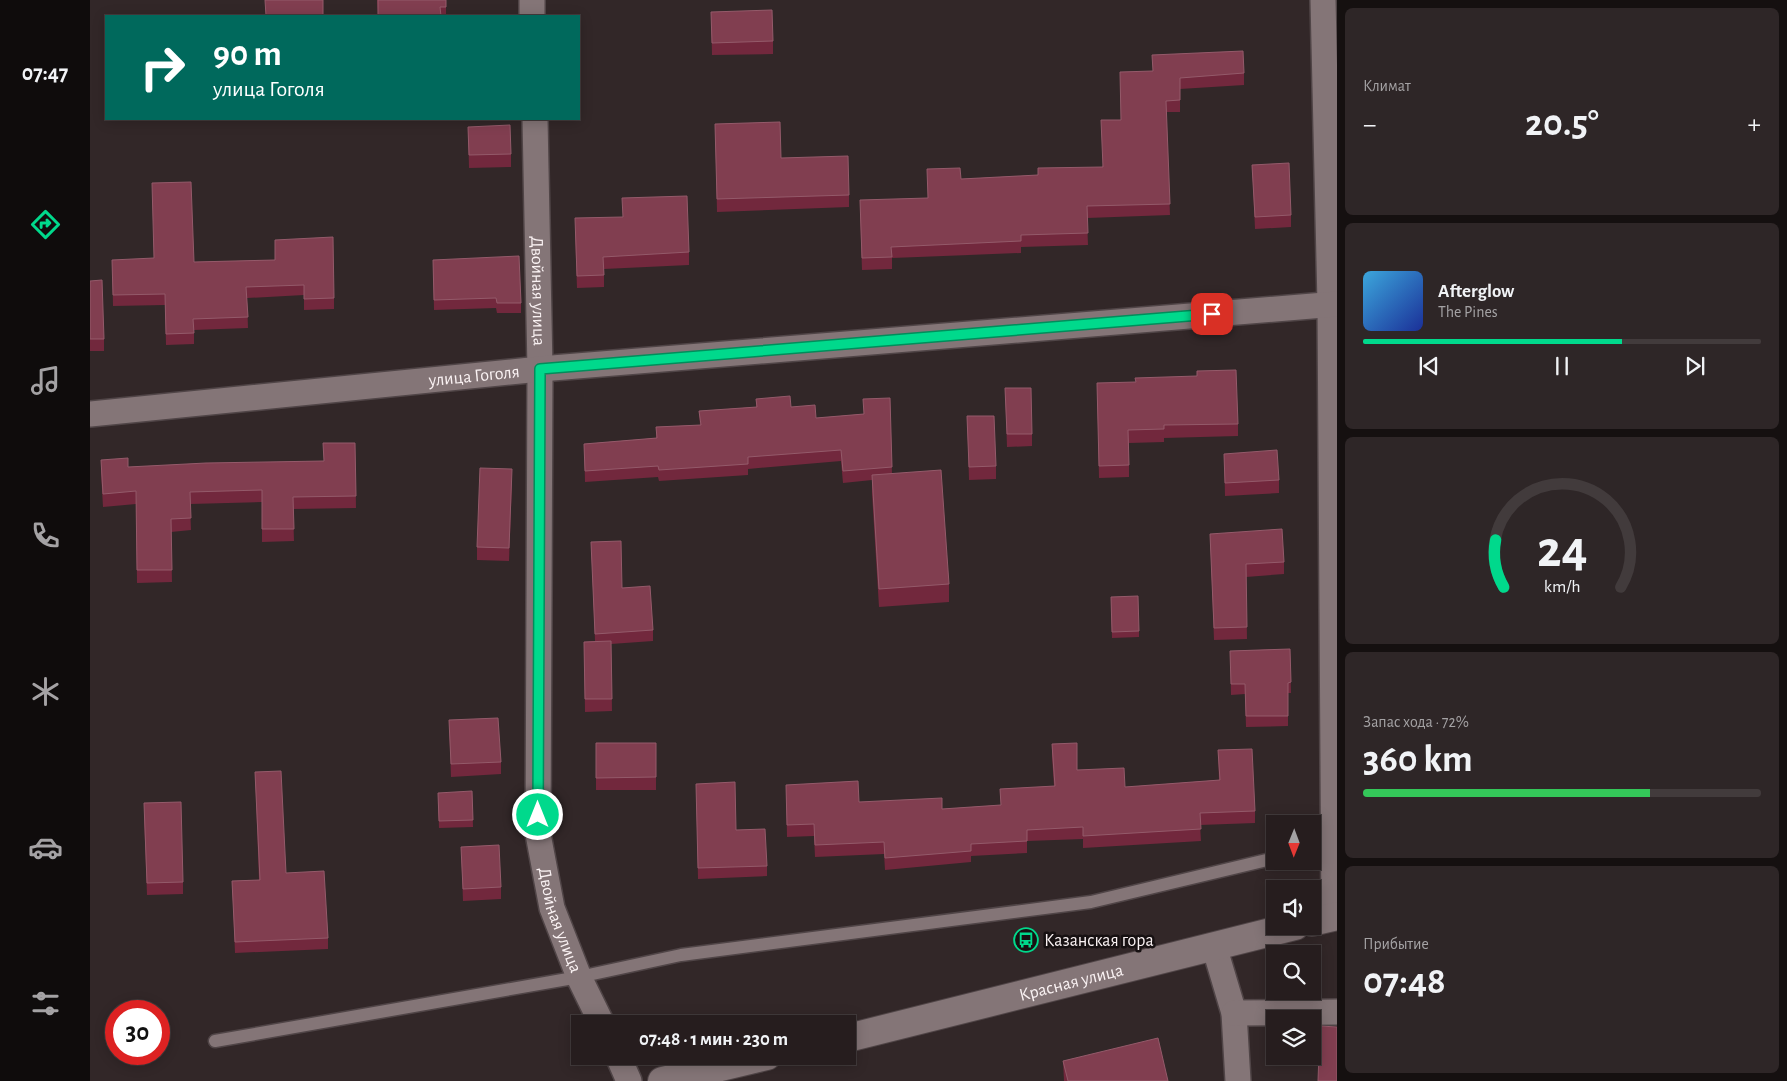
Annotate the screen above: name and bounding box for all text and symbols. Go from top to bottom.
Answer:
icon: right [130,35,195,100]
text: 90 m [213,37,282,72]
text: 07:47 [22,62,68,84]
text: улица Гоголя [213,78,325,100]
text: Климат [1363,78,1411,94]
text: 20.5° [1525,105,1599,143]
text: − [1363,111,1376,139]
text: + [1748,111,1761,139]
icon: directions [28,207,63,242]
street label: Двойная улица [527,236,548,346]
text: Afterglow [1438,282,1514,301]
pin [1191,293,1233,335]
icon: arrive [1198,300,1226,328]
text: The Pines [1438,304,1498,320]
icon: previous [1415,352,1443,380]
icon: pause [1548,352,1576,380]
icon: next [1681,352,1709,380]
icon: music [28,363,63,398]
street label: улица Гоголя [427,363,521,390]
icon: phone [28,518,63,553]
text: 24 [1537,524,1587,576]
text: km/h [1544,578,1580,596]
icon: climate [28,674,63,709]
text: Запас хода · 72% [1363,714,1469,730]
text: 360 km [1363,741,1473,779]
position arrow [511,788,563,840]
north arrow [1266,815,1321,870]
map controls [1266,815,1321,1065]
icon: car [28,830,63,865]
street label: Двойная улица [535,866,584,975]
button: sound [1266,880,1321,935]
bus stop icon: Казанская гора [1013,927,1039,953]
place label: Казанская гора [1044,932,1154,950]
text: Прибытие [1363,936,1429,952]
button: search [1266,945,1321,1000]
street label: Красная улица [1017,961,1125,1005]
text: 07:48 [1363,963,1446,1001]
icon: filters [28,986,63,1021]
speed limit sign: 30 [105,1000,170,1065]
button: layers [1266,1010,1321,1065]
text: 07:48 · 1 мин · 230 m [639,1030,788,1049]

